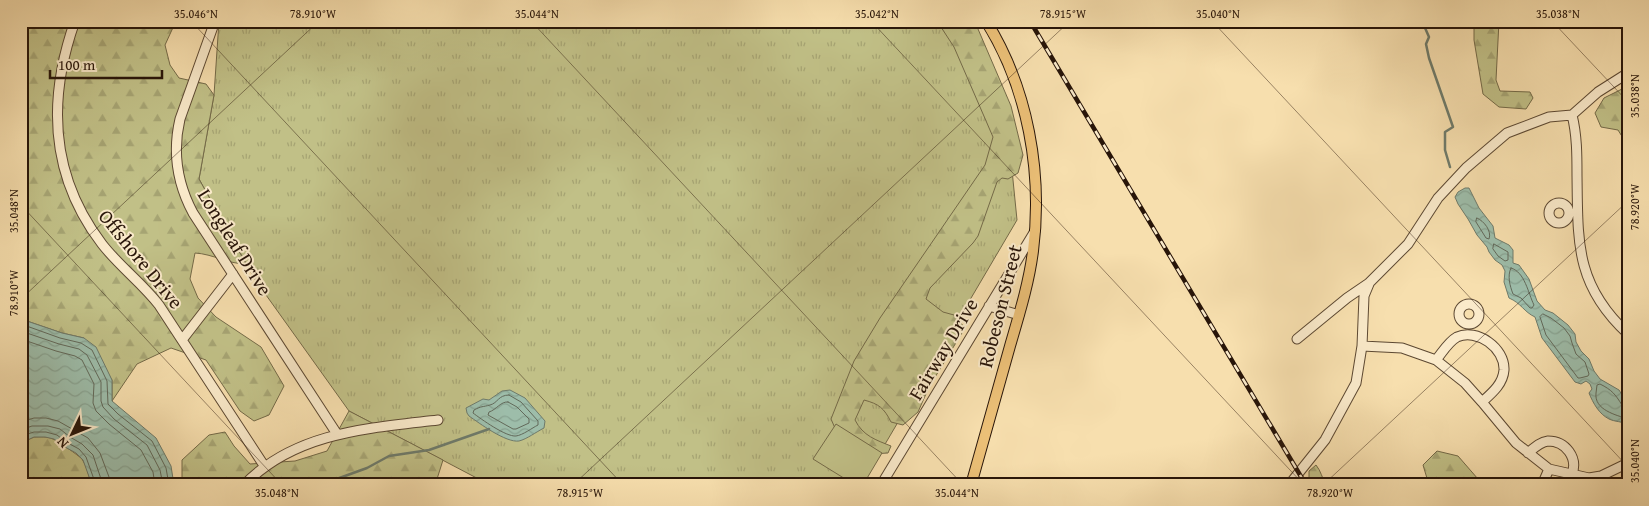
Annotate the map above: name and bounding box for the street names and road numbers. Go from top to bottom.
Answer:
street label: Longleaf Drive [191,183,280,301]
street label: Offshore Drive [92,203,191,315]
street label: Robeson Street [970,241,1029,370]
street label: Fairway Drive [901,292,985,405]

